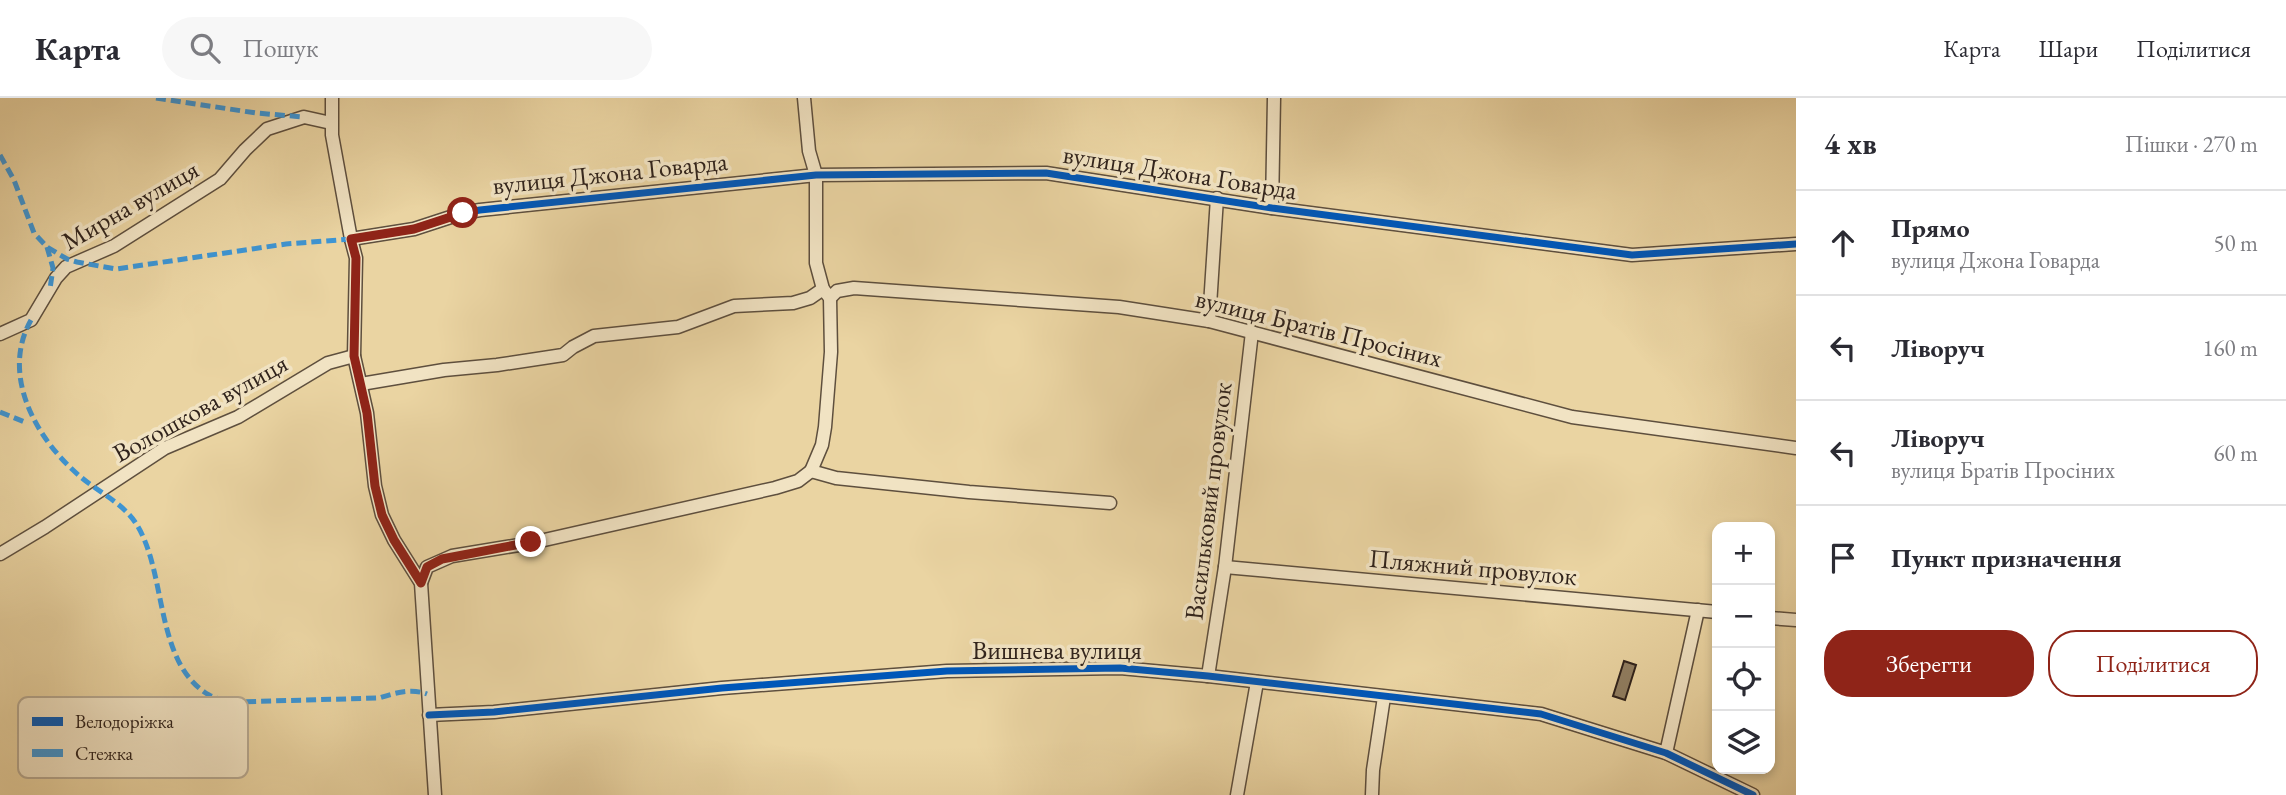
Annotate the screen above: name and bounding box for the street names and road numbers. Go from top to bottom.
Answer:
street label: вулиця Джона Говарда [1061,137,1300,207]
street label: вулиця Джона Говарда [491,144,730,202]
street label: Мирна вулиця [56,152,204,258]
street label: вулиця Братів Просіних [1192,281,1447,375]
street label: Волошкова вулиця [107,346,293,470]
street label: Васильковий провулок [1177,380,1240,622]
street label: Пляжний провулок [1368,541,1579,593]
street label: Вишнева вулиця [972,633,1142,667]

